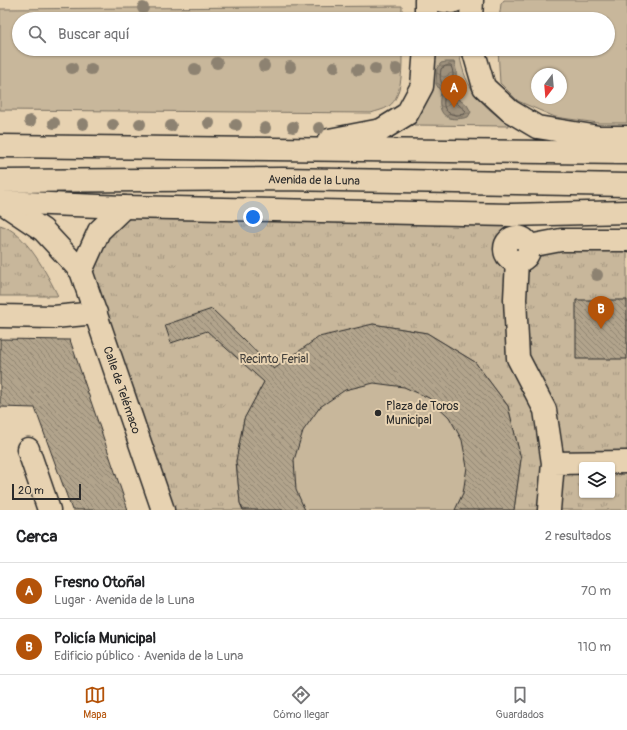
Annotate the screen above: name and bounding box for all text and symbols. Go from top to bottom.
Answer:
search box [12,12,615,56]
icon: search [26,23,48,45]
text: Buscar aquí [58,25,130,44]
north arrow [531,68,567,104]
pin: A [441,75,467,108]
street label: Avenida de la Luna [268,172,360,189]
your location [243,207,263,227]
pin: B [588,296,614,329]
street label: Calle de Telémaco [100,344,144,436]
park label: Recinto Ferial [239,352,309,367]
place label: Plaza de Toros Municipal [386,399,459,428]
marker: Plaza de Toros Municipal [373,408,383,418]
map controls [579,462,615,498]
button: layers [579,462,615,498]
scale bar [12,482,81,501]
text: 20 m [18,484,44,497]
text: Cerca [16,526,57,547]
text: 2 resultados [545,528,611,544]
text: Fresno Otoñal [54,573,145,592]
text: A [25,583,33,599]
text: 70 m [581,583,611,599]
text: Lugar · Avenida de la Luna [54,592,194,608]
text: Policía Municipal [54,629,156,648]
text: B [25,639,33,655]
text: 110 m [578,639,611,655]
text: Edificio público · Avenida de la Luna [54,648,243,664]
tab: Mapa [83,684,107,721]
tab: Cómo llegar [273,684,329,721]
tab: Guardados [496,684,544,721]

